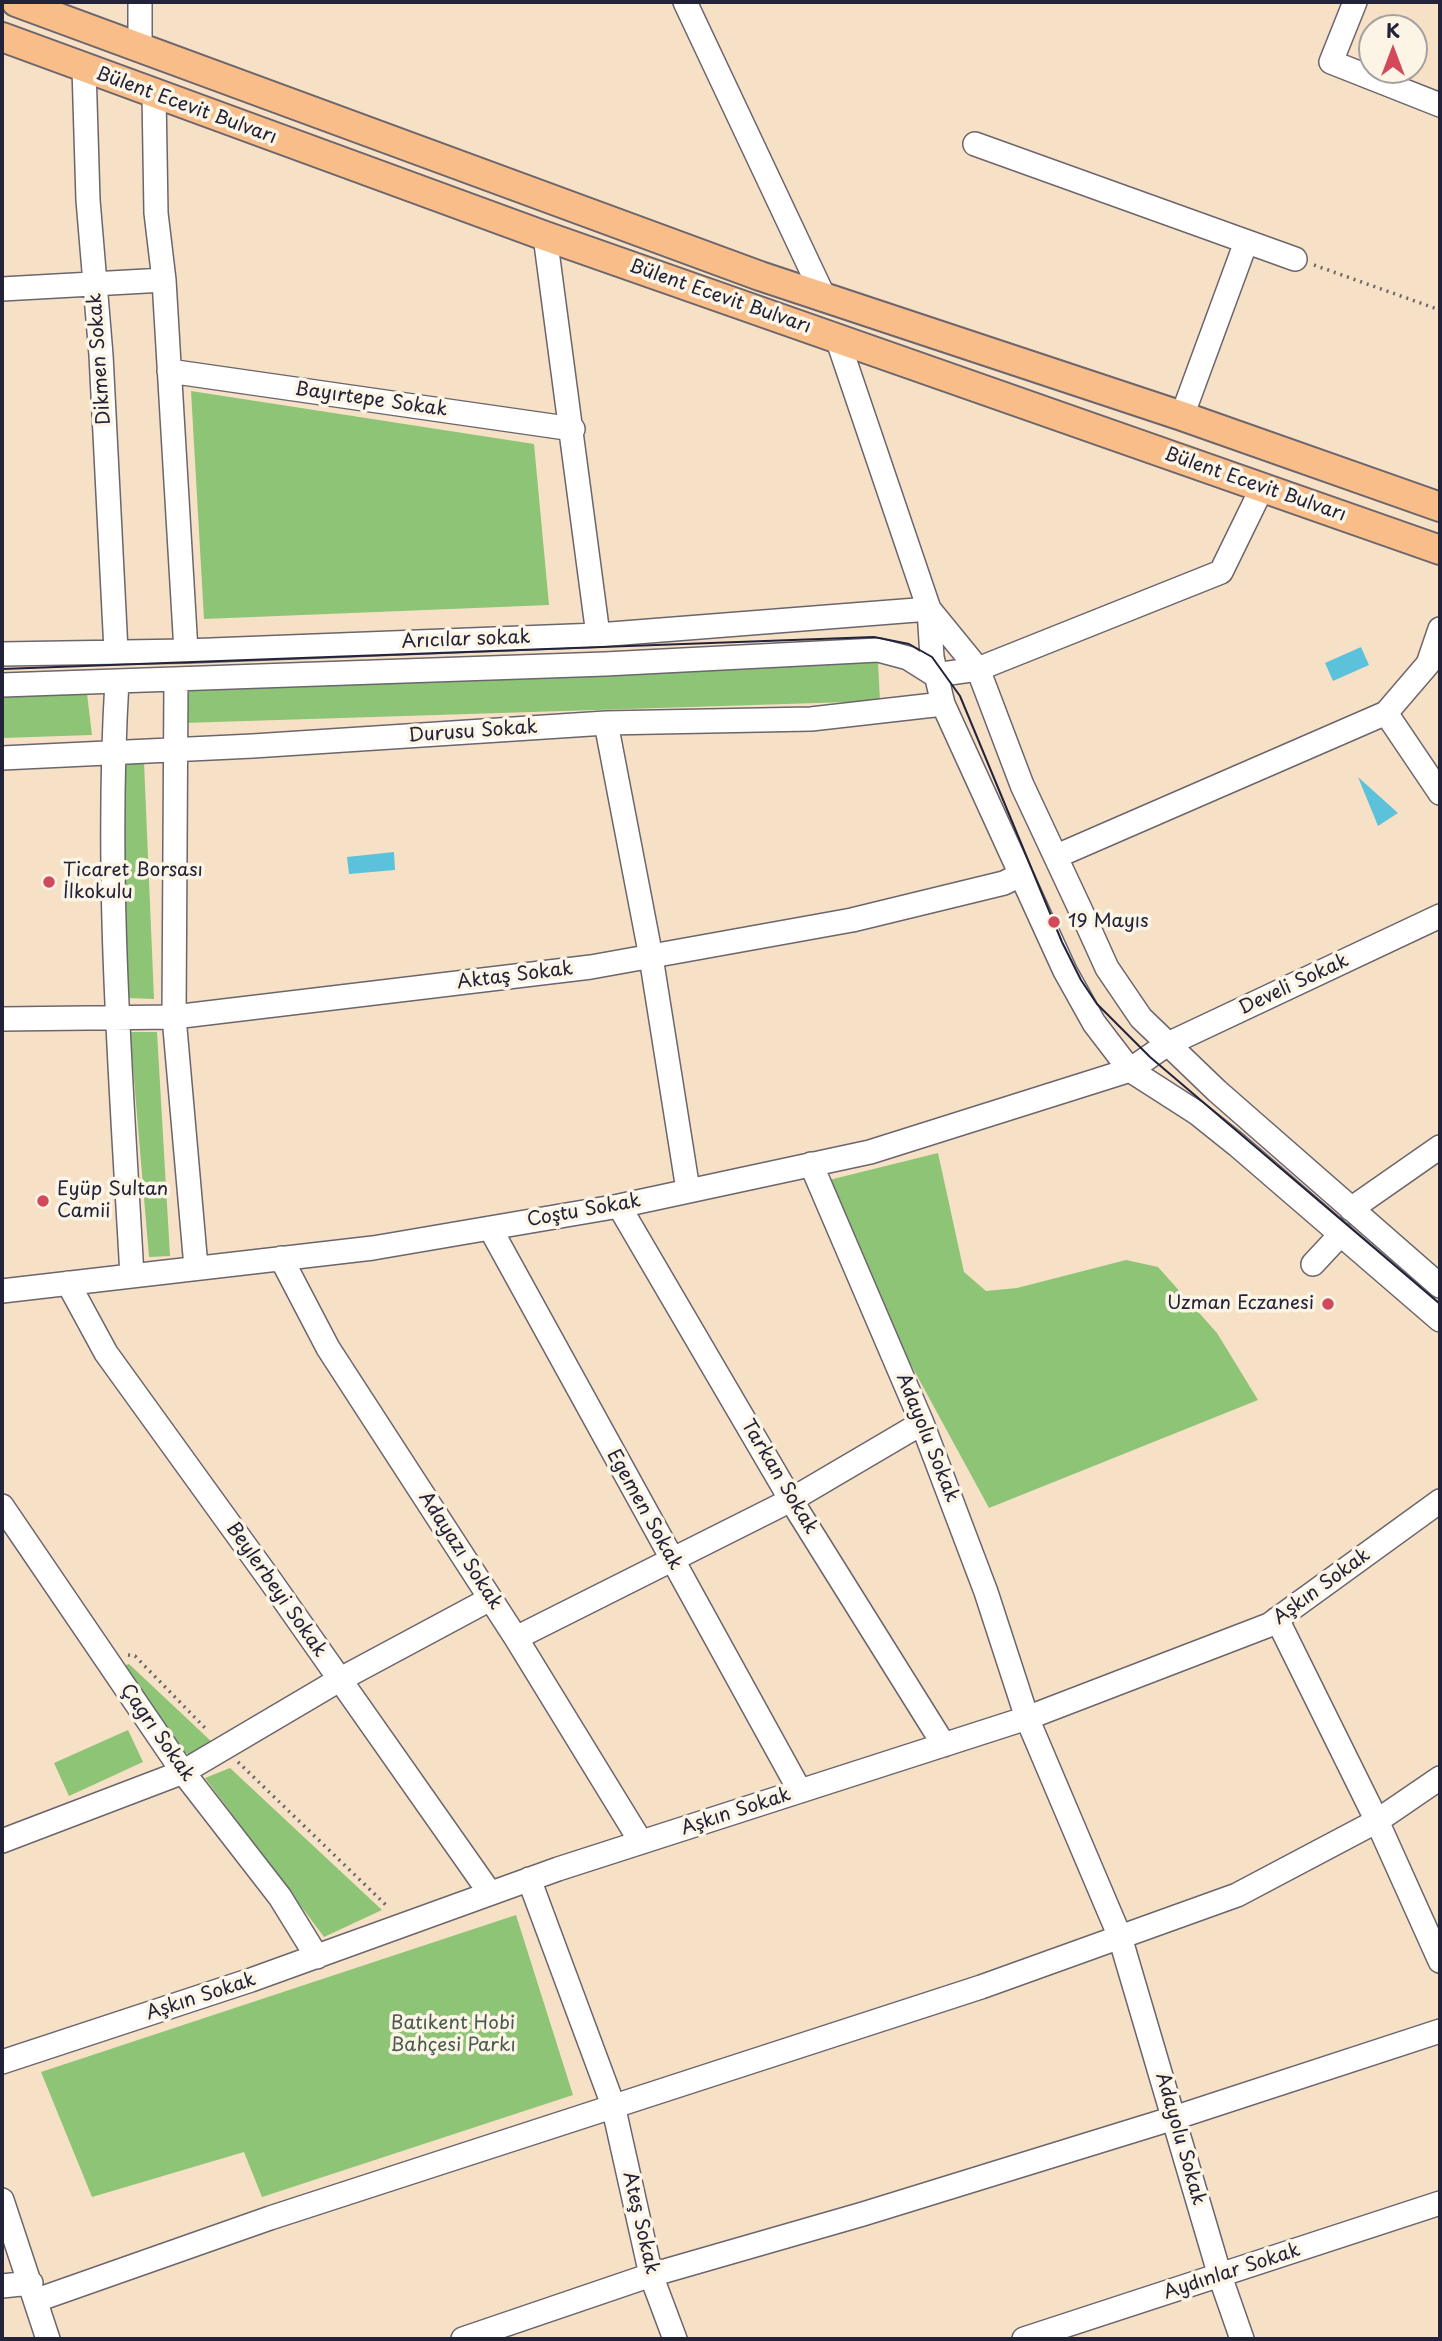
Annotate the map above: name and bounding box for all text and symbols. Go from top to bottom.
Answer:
north arrow [1358,14,1428,84]
text: K [1386,16,1400,44]
street label: Bülent Ecevit Bulvarı [92,63,280,149]
street label: Bülent Ecevit Bulvarı [626,255,814,339]
street label: Dikmen Sokak [84,292,116,426]
street label: Bayırtepe Sokak [293,378,449,422]
street label: Bülent Ecevit Bulvarı [1161,443,1349,527]
street label: Arıcılar sokak [401,626,531,654]
street label: Durusu Sokak [408,716,538,748]
place label: Ticaret Borsası İlkokulu [63,860,203,904]
marker: Ticaret Borsası İlkokulu [41,874,57,890]
place label: 19 Mayıs [1068,911,1149,933]
marker: 19 Mayıs [1046,914,1062,930]
street label: Develi Sokak [1236,950,1352,1020]
street label: Aktaş Sokak [456,958,574,994]
place label: Eyüp Sultan Camii [57,1179,168,1223]
street label: Coştu Sokak [525,1190,643,1232]
marker: Eyüp Sultan Camii [35,1193,51,1209]
place label: Uzman Eczanesi [1167,1293,1314,1315]
marker: Uzman Eczanesi [1320,1296,1336,1312]
street label: Adayolu Sokak [891,1370,963,1506]
street label: Tarkan Sokak [736,1416,822,1538]
street label: Egemen Sokak [601,1446,687,1574]
street label: Adayazı Sokak [413,1488,507,1614]
street label: Beylerbeyi Sokak [221,1518,331,1662]
street label: Aşkın Sokak [1269,1544,1375,1630]
street label: Çagrı Sokak [115,1680,199,1786]
street label: Aşkın Sokak [678,1784,794,1840]
street label: Aşkın Sokak [143,1969,259,2025]
park label: Batıkent Hobi Bahçesi Parkı [390,2013,516,2057]
street label: Adayolu Sokak [1150,2070,1210,2208]
street label: Ateş Sokak [617,2169,663,2277]
street label: Aydınlar Sokak [1161,2239,1303,2305]

